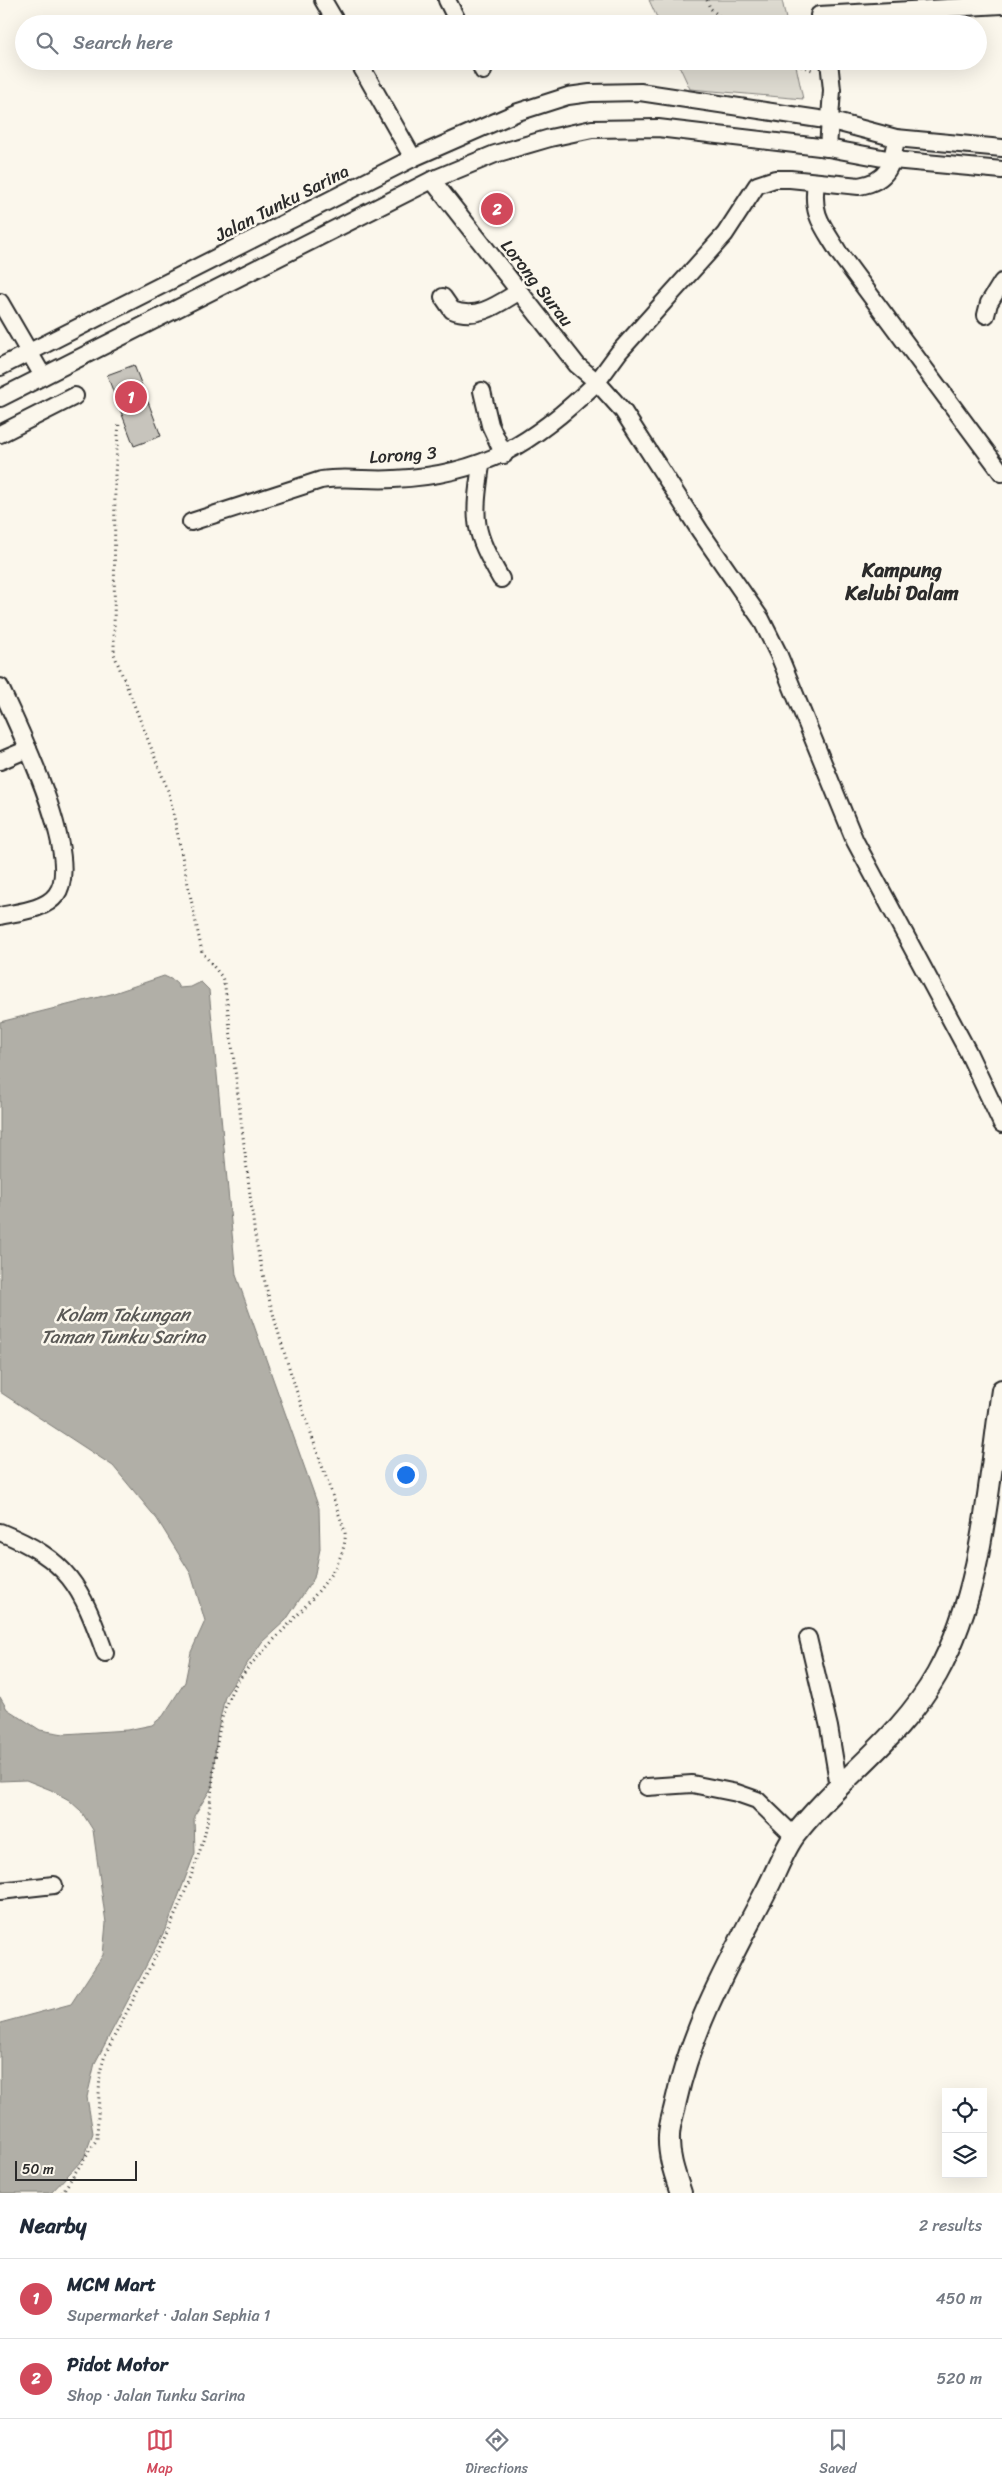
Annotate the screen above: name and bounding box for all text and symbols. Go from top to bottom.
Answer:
search box [15,15,987,70]
text: Search here [73,26,173,59]
icon: search [33,29,61,57]
street label: Jalan Tunku Sarina [208,155,355,251]
pin: 2 [481,190,513,228]
street label: Lorong Surau [492,232,582,334]
pin: 1 [115,378,147,416]
street label: Lorong 3 [368,437,438,473]
district label: Kampung Kelubi Dalam [844,553,959,611]
water label: Kolam Takungan Taman Tunku Sarina [41,1298,207,1353]
your location [393,1462,419,1488]
map controls [942,2088,987,2178]
button: locate [942,2088,987,2133]
button: layers [942,2133,987,2178]
text: 50 m [22,2157,54,2182]
scale bar [15,2158,138,2181]
text: Nearby [20,2207,86,2245]
text: 2 results [919,2211,982,2240]
text: MCM Mart [67,2268,156,2301]
text: 1 [33,2284,39,2313]
text: 450 m [936,2284,982,2313]
text: Supermarket · Jalan Sephia 1 [67,2301,271,2330]
text: Pidot Motor [67,2348,167,2381]
text: 2 [31,2364,41,2393]
text: 520 m [936,2364,982,2393]
text: Shop · Jalan Tunku Sarina [67,2381,245,2410]
tab: Map [146,2426,174,2481]
tab: Directions [465,2426,528,2481]
tab: Saved [819,2426,856,2481]

